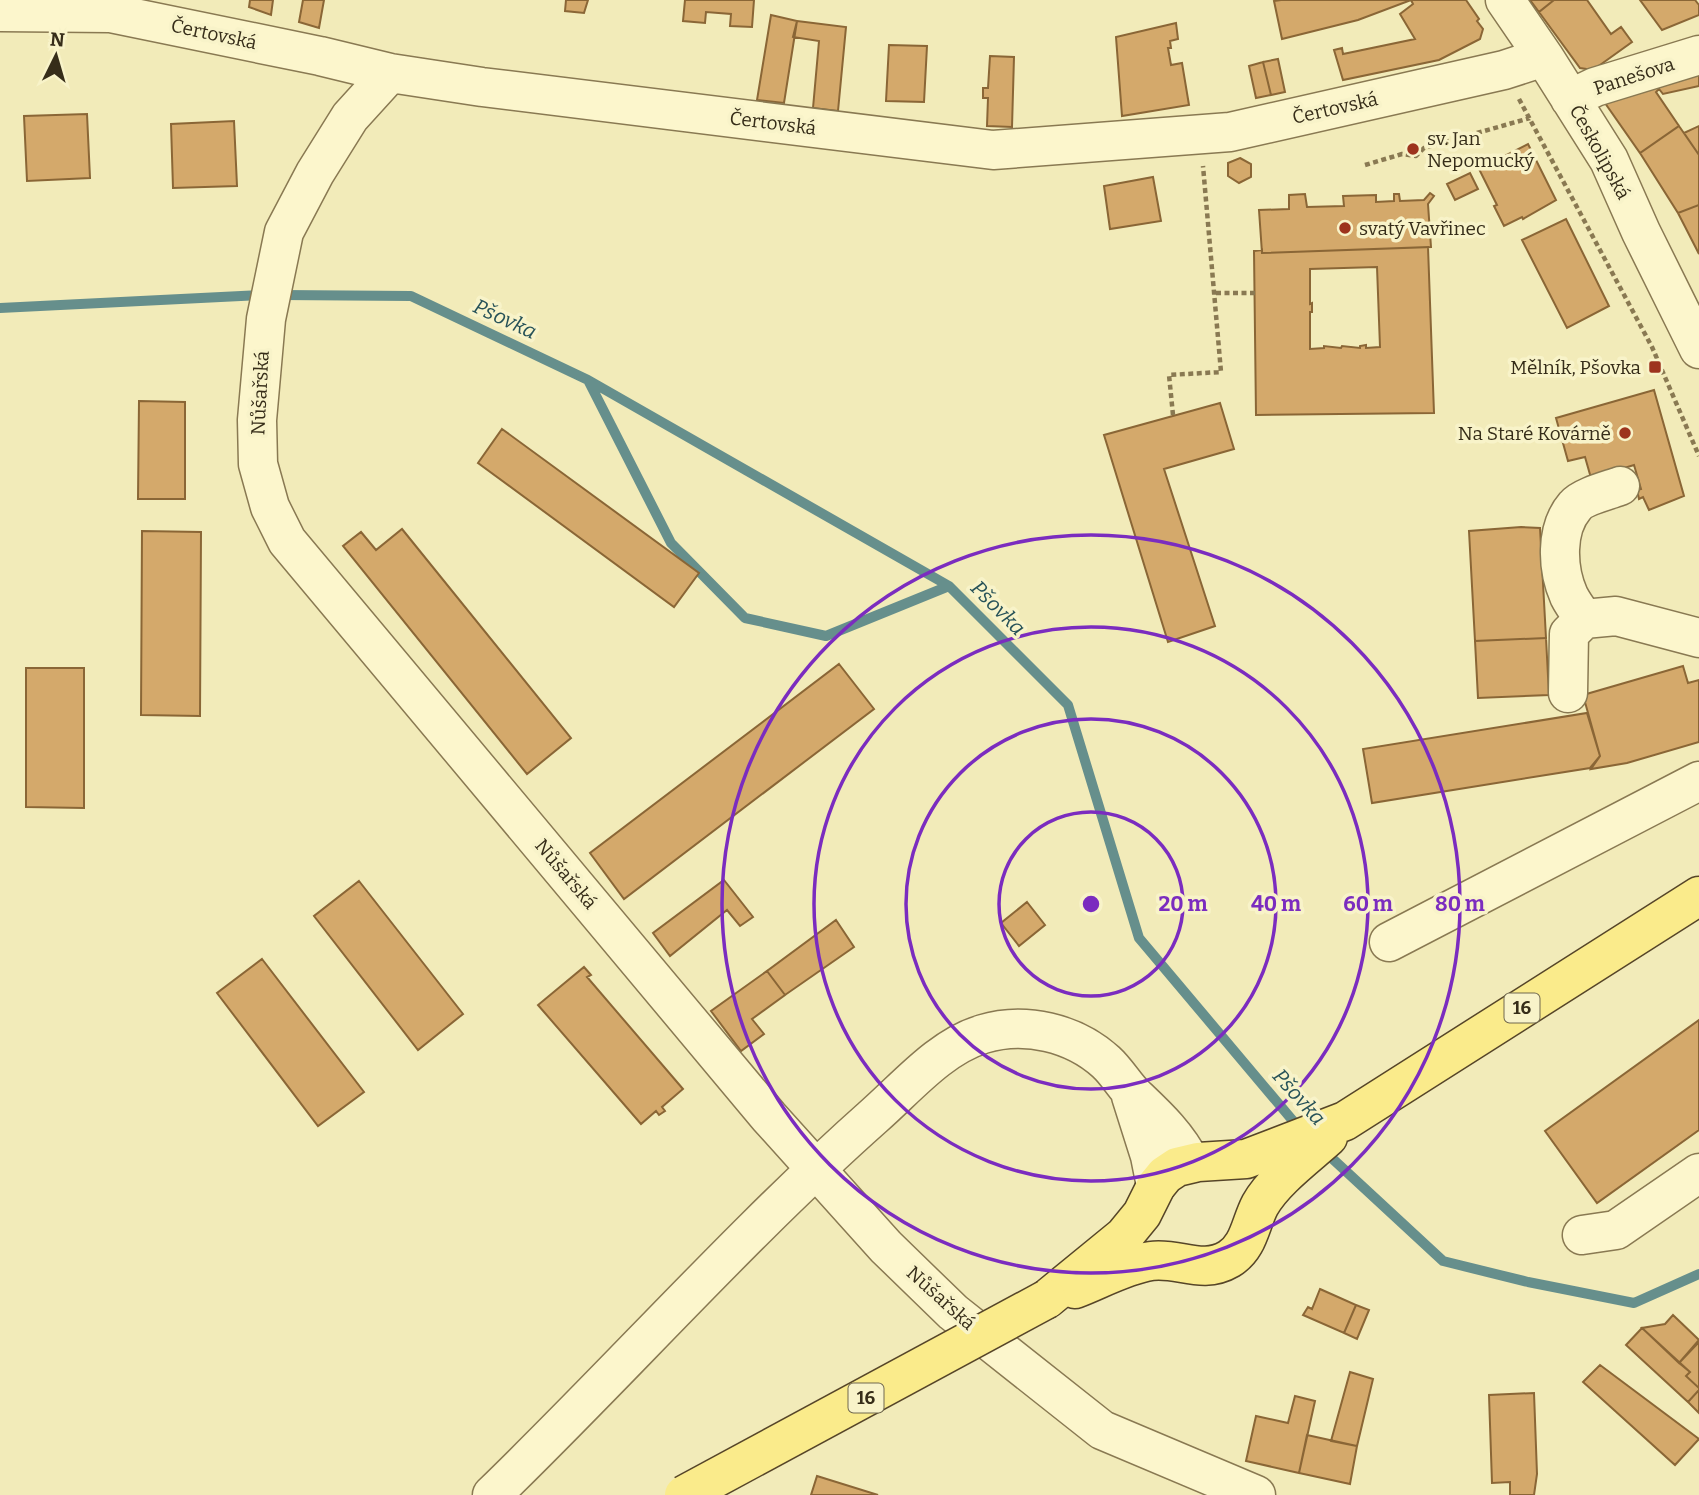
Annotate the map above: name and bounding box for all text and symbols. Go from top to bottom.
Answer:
street label: Čertovská [169,14,260,54]
north arrow [21,21,91,91]
text: N [49,27,66,52]
street label: Panešova [1591,52,1678,100]
street label: Čertovská [1290,87,1381,129]
street label: Českolipská [1565,101,1636,204]
street label: Čertovská [728,106,818,140]
place label: sv. Jan Nepomucký [1427,127,1535,172]
marker: sv. Jan Nepomucký [1405,141,1421,157]
place label: svatý Vavřinec [1359,217,1486,240]
marker: svatý Vavřinec [1337,220,1353,236]
water label: Pšovka [469,293,541,345]
street label: Nůšařská [246,350,274,436]
place label: Mělník, Pšovka [1510,356,1642,379]
marker: Mělník, Pšovka [1647,359,1663,375]
place label: Na Staré Kovárně [1458,422,1611,445]
marker: Na Staré Kovárně [1617,425,1633,441]
water label: Pšovka [965,575,1031,641]
street label: Nůšařská [530,834,602,914]
text: 20 m [1159,891,1207,917]
text: 40 m [1251,891,1301,917]
text: 60 m [1343,891,1393,917]
text: 80 m [1435,891,1485,917]
centre of rings [1079,892,1103,916]
road number: 16 [1504,993,1540,1023]
water label: Pšovka [1267,1063,1331,1131]
street label: Nůšařská [902,1261,980,1335]
road number: 16 [848,1384,884,1413]

